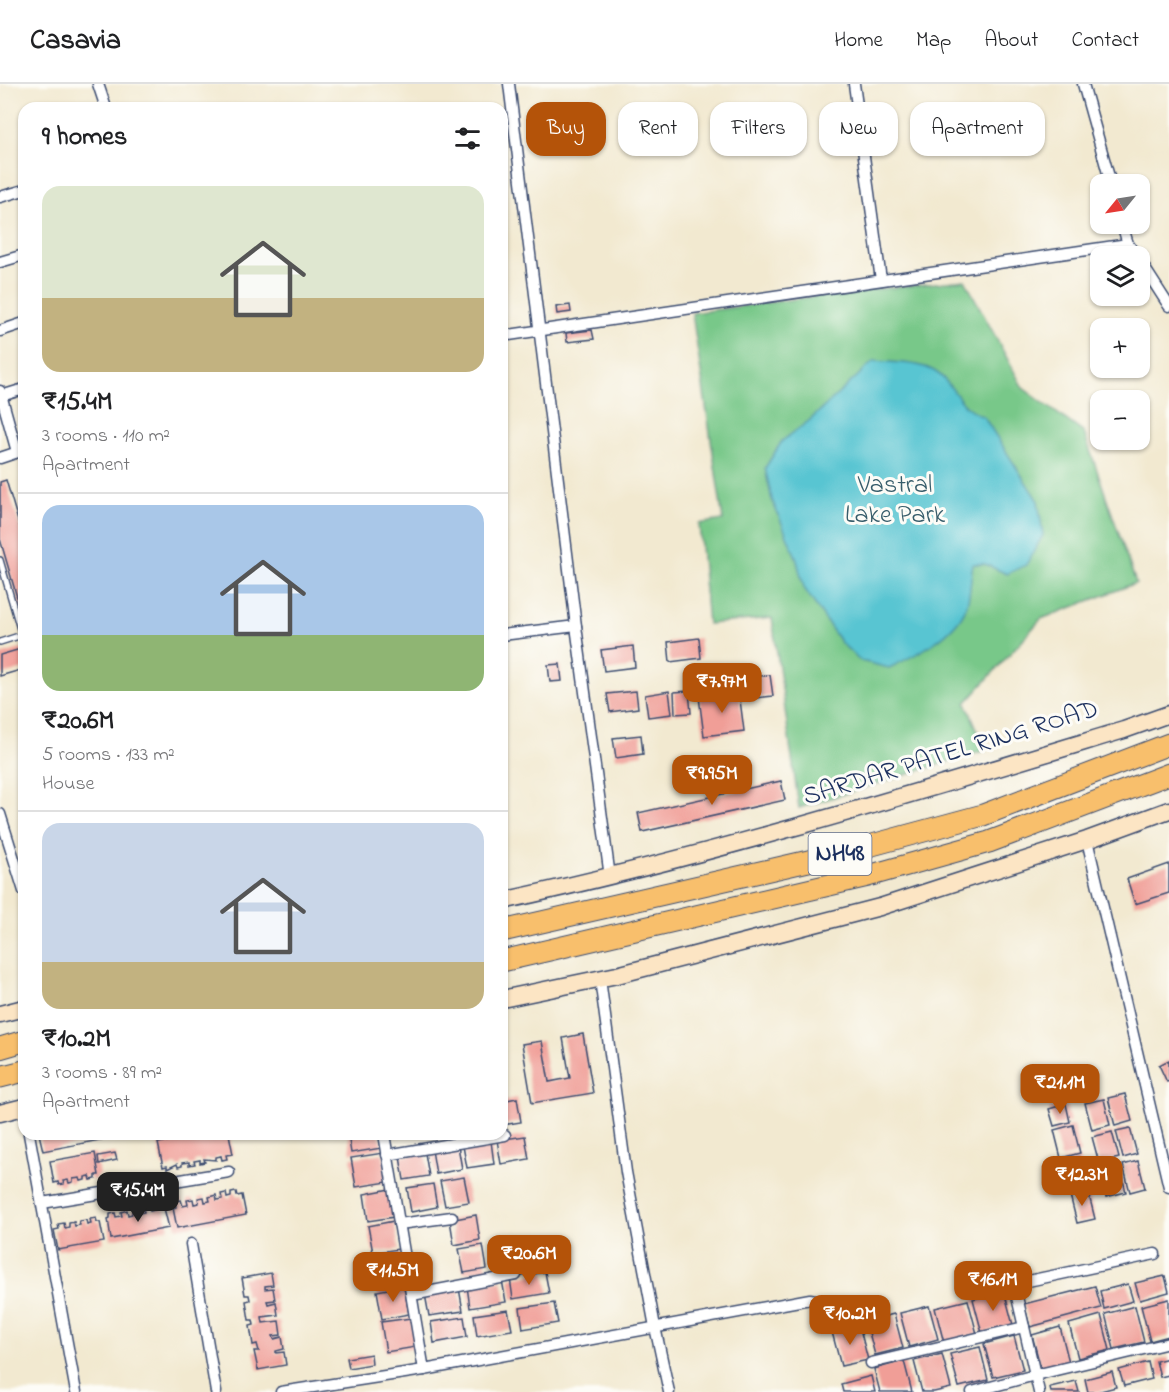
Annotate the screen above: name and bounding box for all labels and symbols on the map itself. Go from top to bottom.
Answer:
north arrow [1090,174,1150,234]
park label: Vastral Lake Park [845,467,946,535]
pin: ₹7.97M [673,663,771,714]
street label: SARDAR PATEL RING ROAD [799,691,1103,817]
pin: ₹9.95M [663,755,761,806]
road number: NH48 [808,833,872,875]
pin: ₹21.1M [1011,1064,1109,1115]
pin: ₹12.3M [1033,1156,1131,1207]
pin: ₹15.4M [89,1172,187,1223]
pin: ₹20.6M [480,1235,578,1286]
pin: ₹11.5M [344,1252,442,1303]
pin: ₹16.1M [944,1261,1042,1312]
pin: ₹10.2M [801,1295,899,1346]

